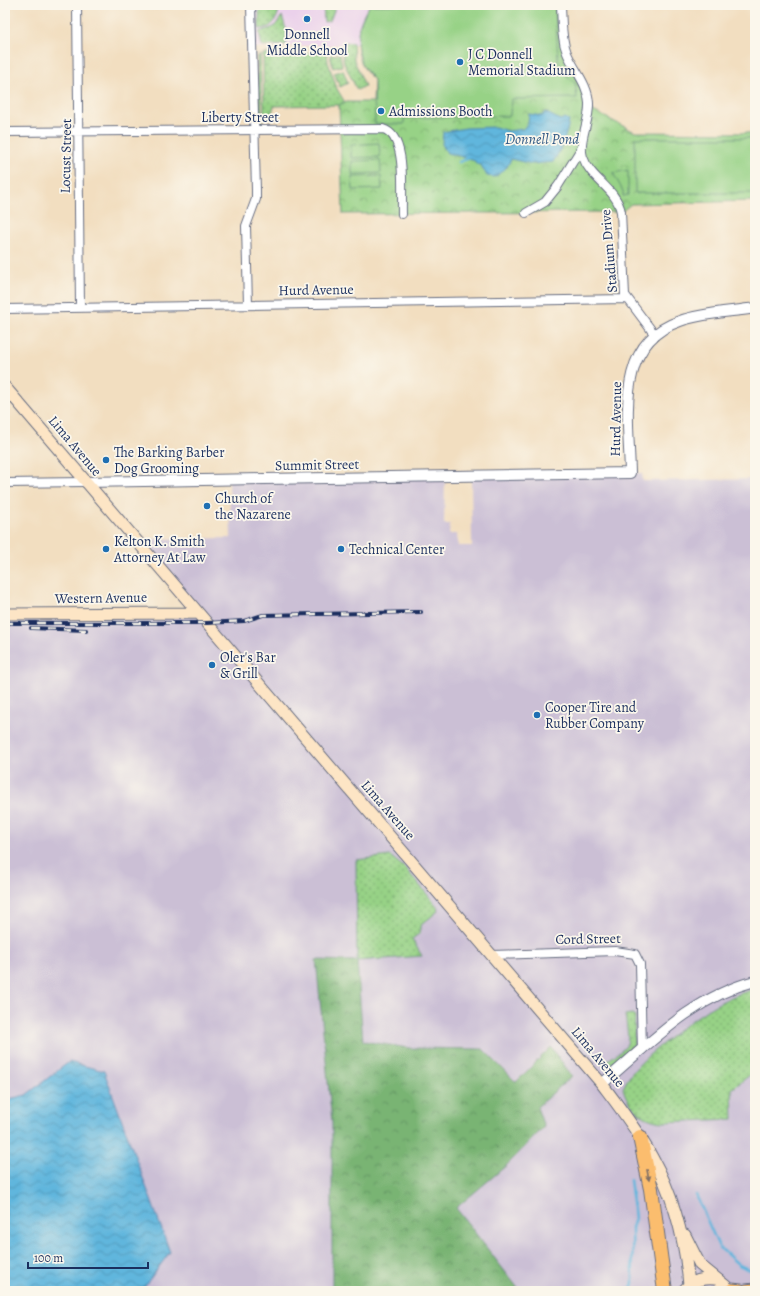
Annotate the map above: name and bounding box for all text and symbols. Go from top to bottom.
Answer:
marker: Donnell Middle School [302,14,312,24]
place label: Donnell Middle School [266,25,348,60]
place label: J C Donnell Memorial Stadium [468,45,576,80]
marker: J C Donnell Memorial Stadium [455,57,465,67]
place label: Admissions Booth [388,102,493,121]
marker: Admissions Booth [376,106,386,116]
street label: Liberty Street [201,108,279,127]
street label: Locust Street [56,118,76,194]
water label: Donnell Pond [505,129,579,149]
street label: Stadium Drive [596,209,622,293]
street label: Hurd Avenue [278,280,354,300]
street label: Hurd Avenue [606,381,626,457]
street label: Lima Avenue [44,412,106,480]
place label: The Barking Barber Dog Grooming [114,443,225,478]
marker: The Barking Barber Dog Grooming [101,455,111,465]
street label: Summit Street [275,455,360,475]
place label: Church of the Nazarene [215,489,291,524]
marker: Church of the Nazarene [202,501,212,511]
place label: Kelton K. Smith Attorney At Law [113,532,206,567]
place label: Technical Center [349,540,445,559]
marker: Kelton K. Smith Attorney At Law [101,544,111,554]
marker: Technical Center [336,544,346,554]
street label: Western Avenue [54,588,147,608]
place label: Oler's Bar & Grill [220,648,276,683]
marker: Oler's Bar & Grill [207,660,217,670]
place label: Cooper Tire and Rubber Company [545,698,645,733]
marker: Cooper Tire and Rubber Company [532,710,542,720]
street label: Lima Avenue [357,776,419,844]
street label: Cord Street [555,929,621,949]
street label: Lima Avenue [567,1023,629,1091]
one-way arrow [645,1169,651,1181]
scale bar [28,1244,148,1270]
text: 100 m [34,1250,63,1266]

